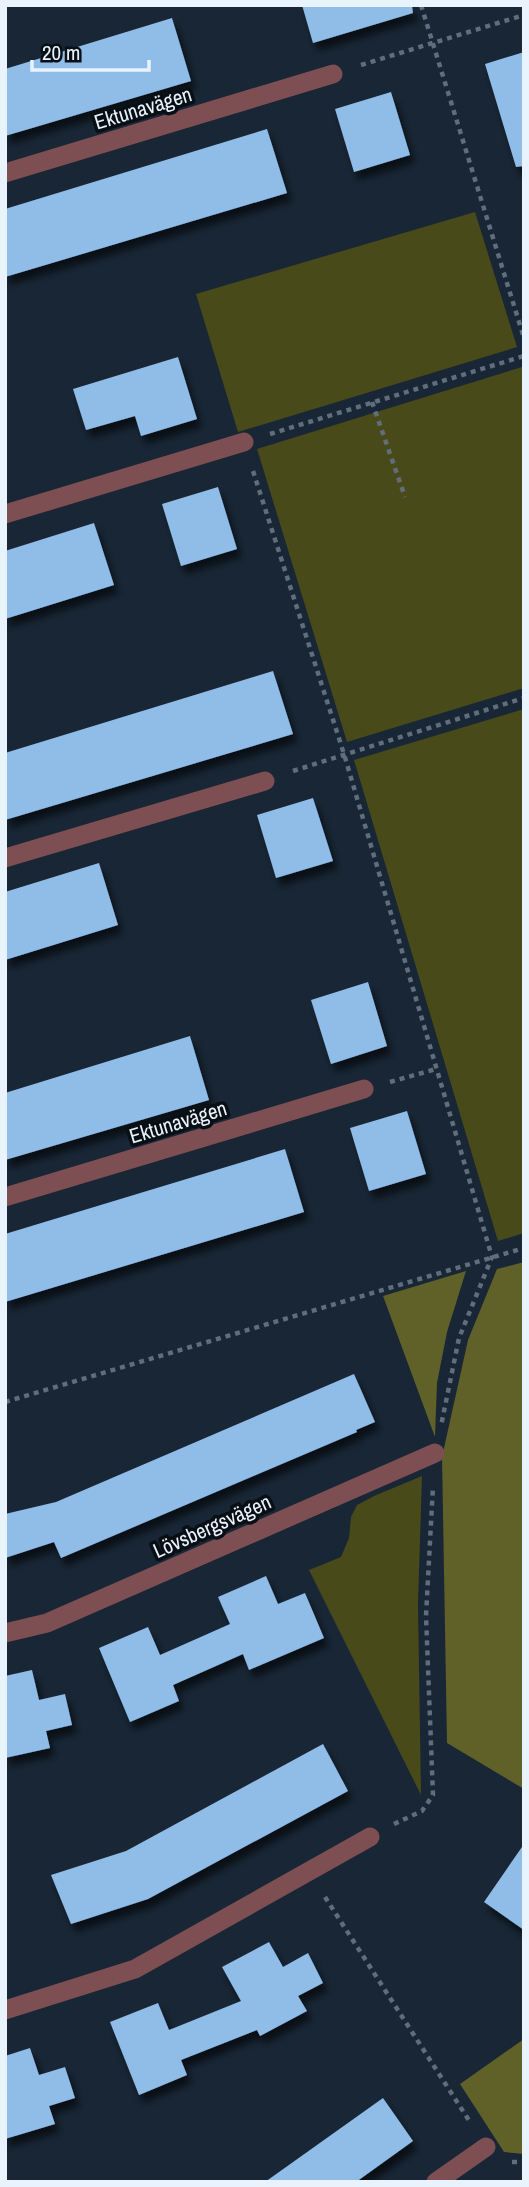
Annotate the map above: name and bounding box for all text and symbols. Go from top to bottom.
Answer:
scale bar [32,28,149,72]
text: 20 m [42,38,80,67]
street label: Ektunavägen [91,79,195,137]
street label: Ektunavägen [126,1093,230,1151]
street label: Lövsbergsvägen [148,1487,276,1565]

